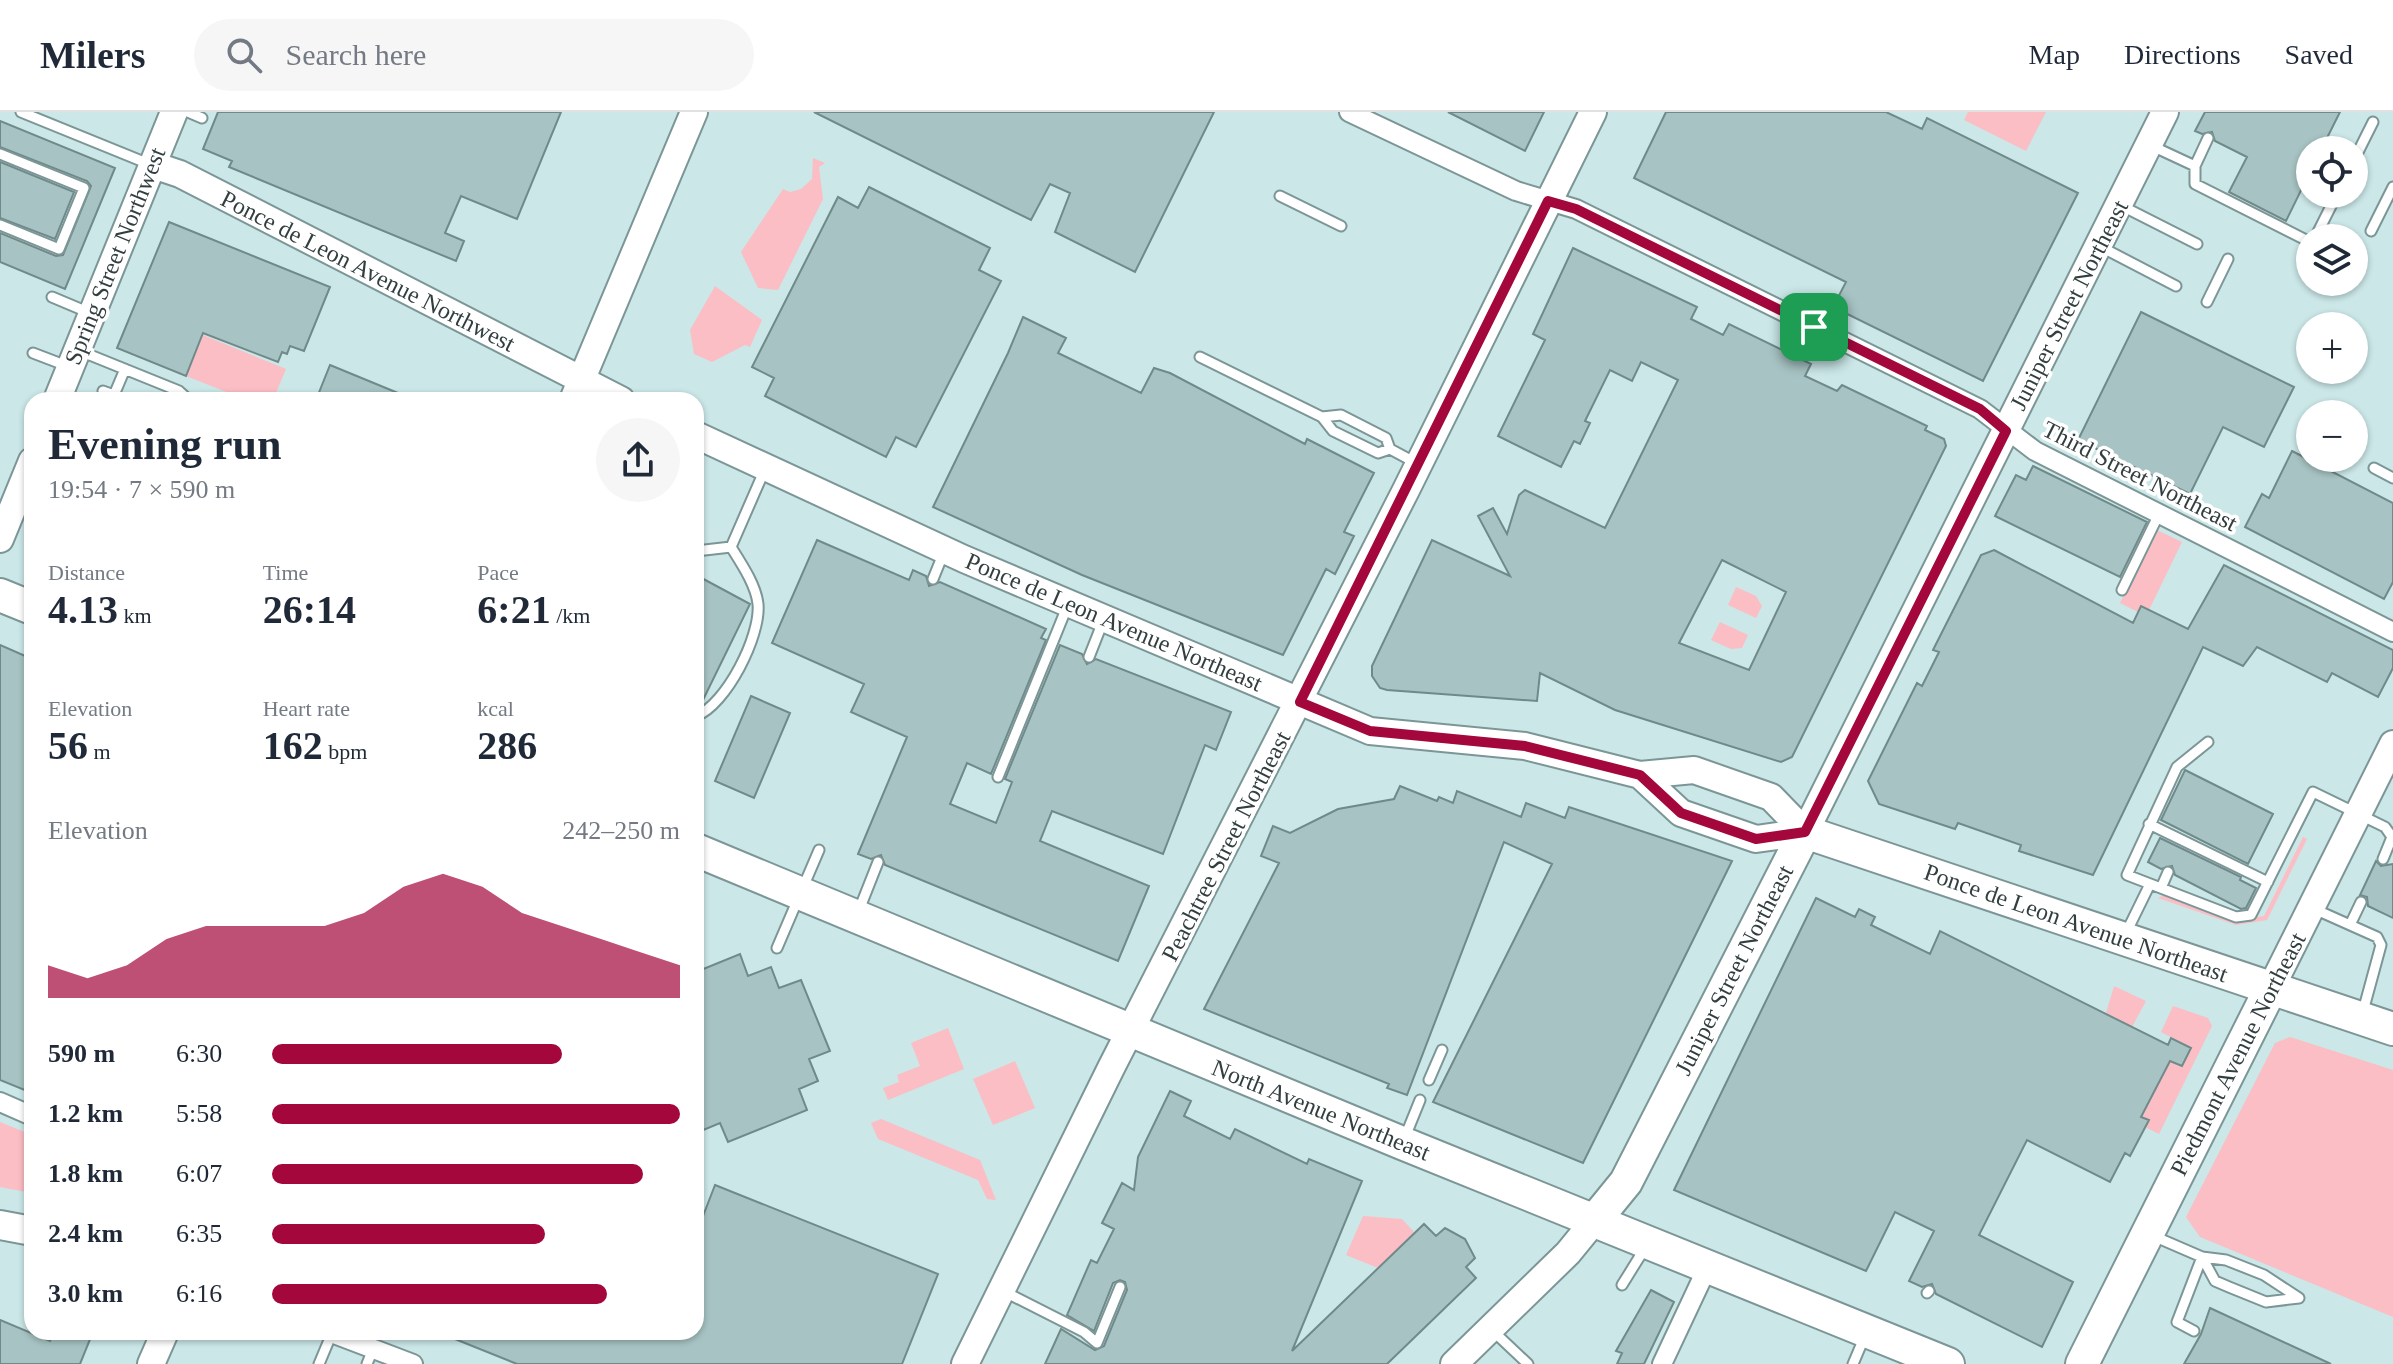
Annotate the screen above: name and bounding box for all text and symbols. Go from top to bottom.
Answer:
search box [194,19,754,91]
icon: search [222,33,266,77]
text: Milers [40,34,146,76]
text: Search here [286,38,426,71]
text: Map [2029,39,2080,70]
text: Directions [2124,39,2241,70]
text: Saved [2285,39,2353,70]
map controls [2296,136,2368,472]
button: locate [2296,136,2368,208]
street label: Spring Street Northwest [59,143,171,368]
street label: Ponce de Leon Avenue Northwest [217,185,519,357]
street label: Juniper Street Northeast [2005,195,2133,414]
button: layers [2296,224,2368,296]
pin [1780,293,1848,361]
icon: arrive [1792,305,1836,349]
button: + [2296,312,2368,384]
button: − [2296,400,2368,472]
street label: Third Street Northeast [2038,416,2242,536]
button: share [596,418,680,502]
text: Evening run [48,420,282,469]
text: 19:54 · 7 × 590 m [48,475,235,504]
street label: Ponce de Leon Avenue Northeast [962,548,1266,697]
text: Distance [48,560,125,585]
text: Time [263,560,308,585]
text: Pace [477,560,519,585]
text: 4.13 [48,587,118,632]
text: 26:14 [263,587,356,632]
text: 6:21 [477,587,551,632]
text: km [118,603,152,628]
text: /km [551,603,590,628]
text: Elevation [48,696,132,721]
text: Heart rate [263,696,350,721]
text: kcal [477,696,514,721]
text: 56 [48,723,88,768]
text: 162 [263,723,323,768]
text: 286 [477,723,537,768]
street label: Peachtree Street Northeast [1157,726,1296,965]
text: m [88,739,111,764]
text: bpm [323,739,367,764]
text: Elevation [48,816,148,845]
text: 242–250 m [562,816,680,845]
street label: Ponce de Leon Avenue Northeast [1921,859,2232,987]
street label: Juniper Street Northeast [1670,860,1798,1079]
street label: Piedmont Avenue Northeast [2165,928,2311,1180]
text: 590 m [48,1039,115,1068]
text: 6:30 [176,1039,222,1068]
street label: North Avenue Northeast [1208,1054,1434,1166]
text: 1.2 km [48,1099,123,1128]
text: 5:58 [176,1099,222,1128]
text: 1.8 km [48,1159,123,1188]
text: 6:07 [176,1159,222,1188]
text: 2.4 km [48,1219,123,1248]
text: 6:35 [176,1219,222,1248]
text: 3.0 km [48,1279,123,1308]
text: 6:16 [176,1279,222,1308]

